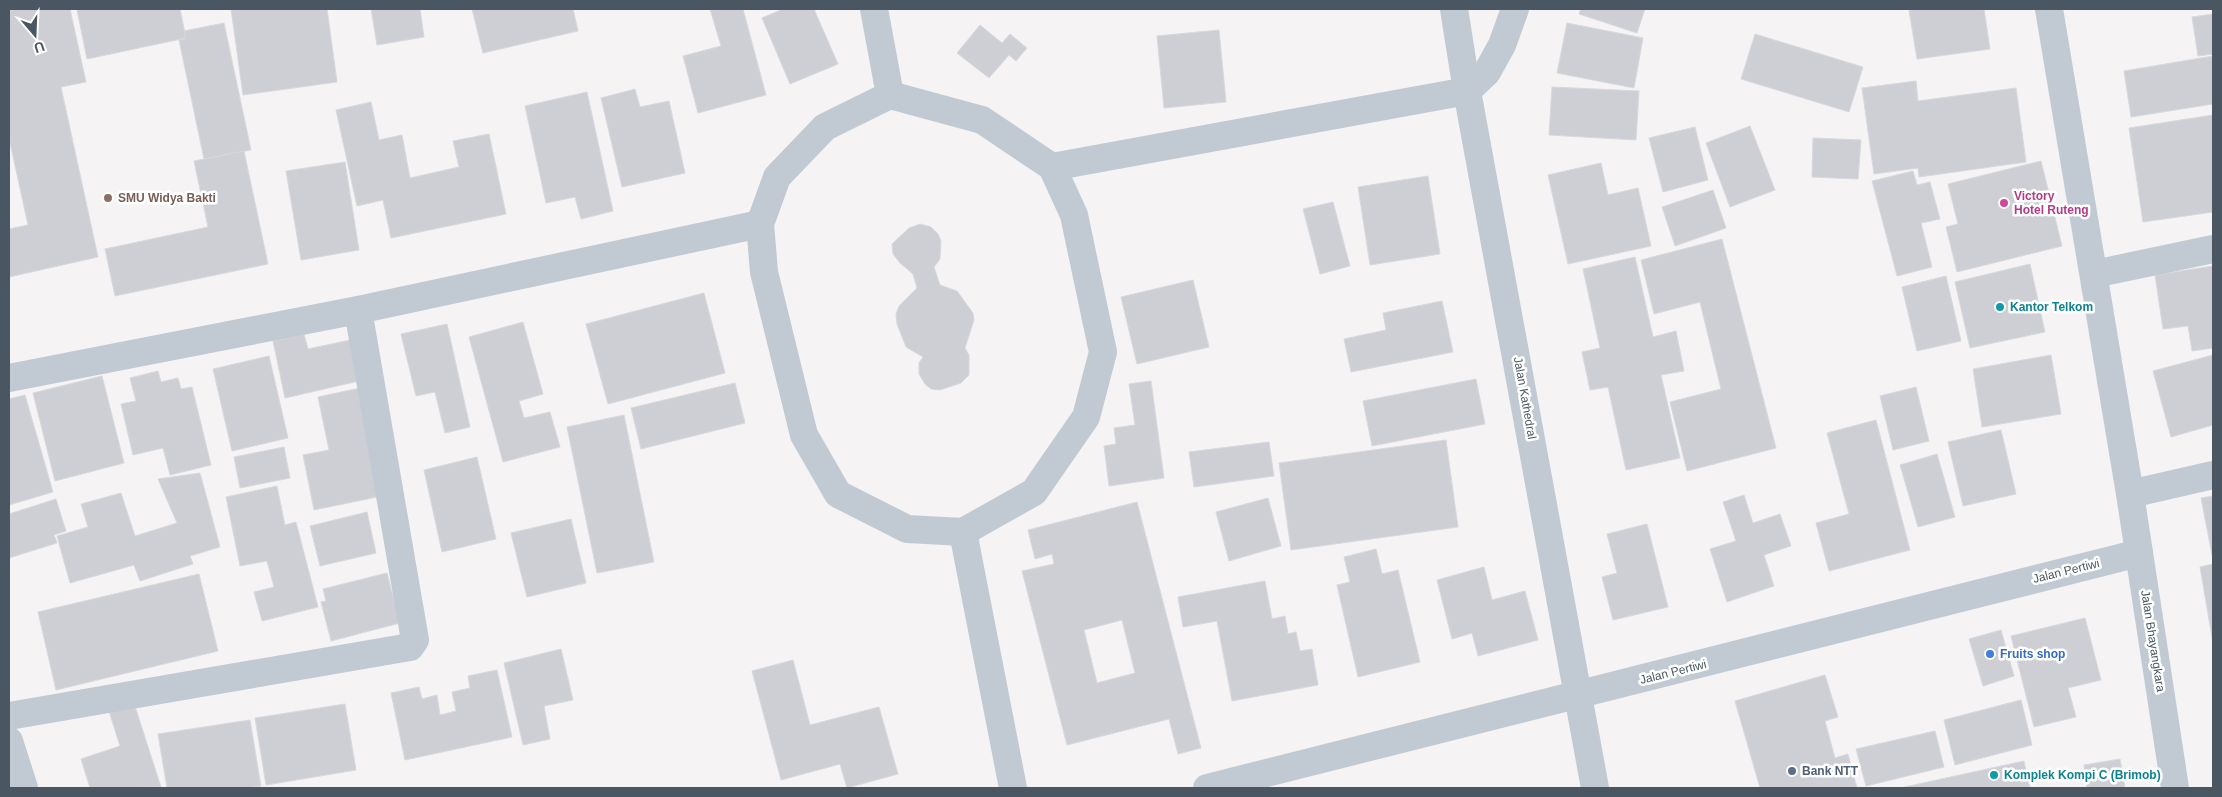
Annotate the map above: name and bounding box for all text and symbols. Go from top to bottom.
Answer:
north arrow [10,10,60,60]
text: U [32,38,47,57]
place label: Victory Hotel Ruteng [2014,189,2089,217]
place label: SMU Widya Bakti [118,191,216,205]
marker: SMU Widya Bakti [102,192,114,204]
marker: Victory Hotel Ruteng [1998,197,2010,209]
place label: Kantor Telkom [2010,300,2093,314]
marker: Kantor Telkom [1994,301,2006,313]
street label: Jalan Kathedral [1511,356,1539,440]
street label: Jalan Pertiwi [2031,556,2101,586]
street label: Jalan Bhayangkara [2138,589,2168,693]
place label: Fruits shop [2000,647,2065,661]
marker: Fruits shop [1984,648,1996,660]
street label: Jalan Pertiwi [1638,657,1708,687]
place label: Bank NTT [1802,764,1859,778]
marker: Bank NTT [1786,765,1798,777]
place label: Komplek Kompi C (Brimob) [2004,768,2161,782]
marker: Komplek Kompi C (Brimob) [1988,769,2000,781]

